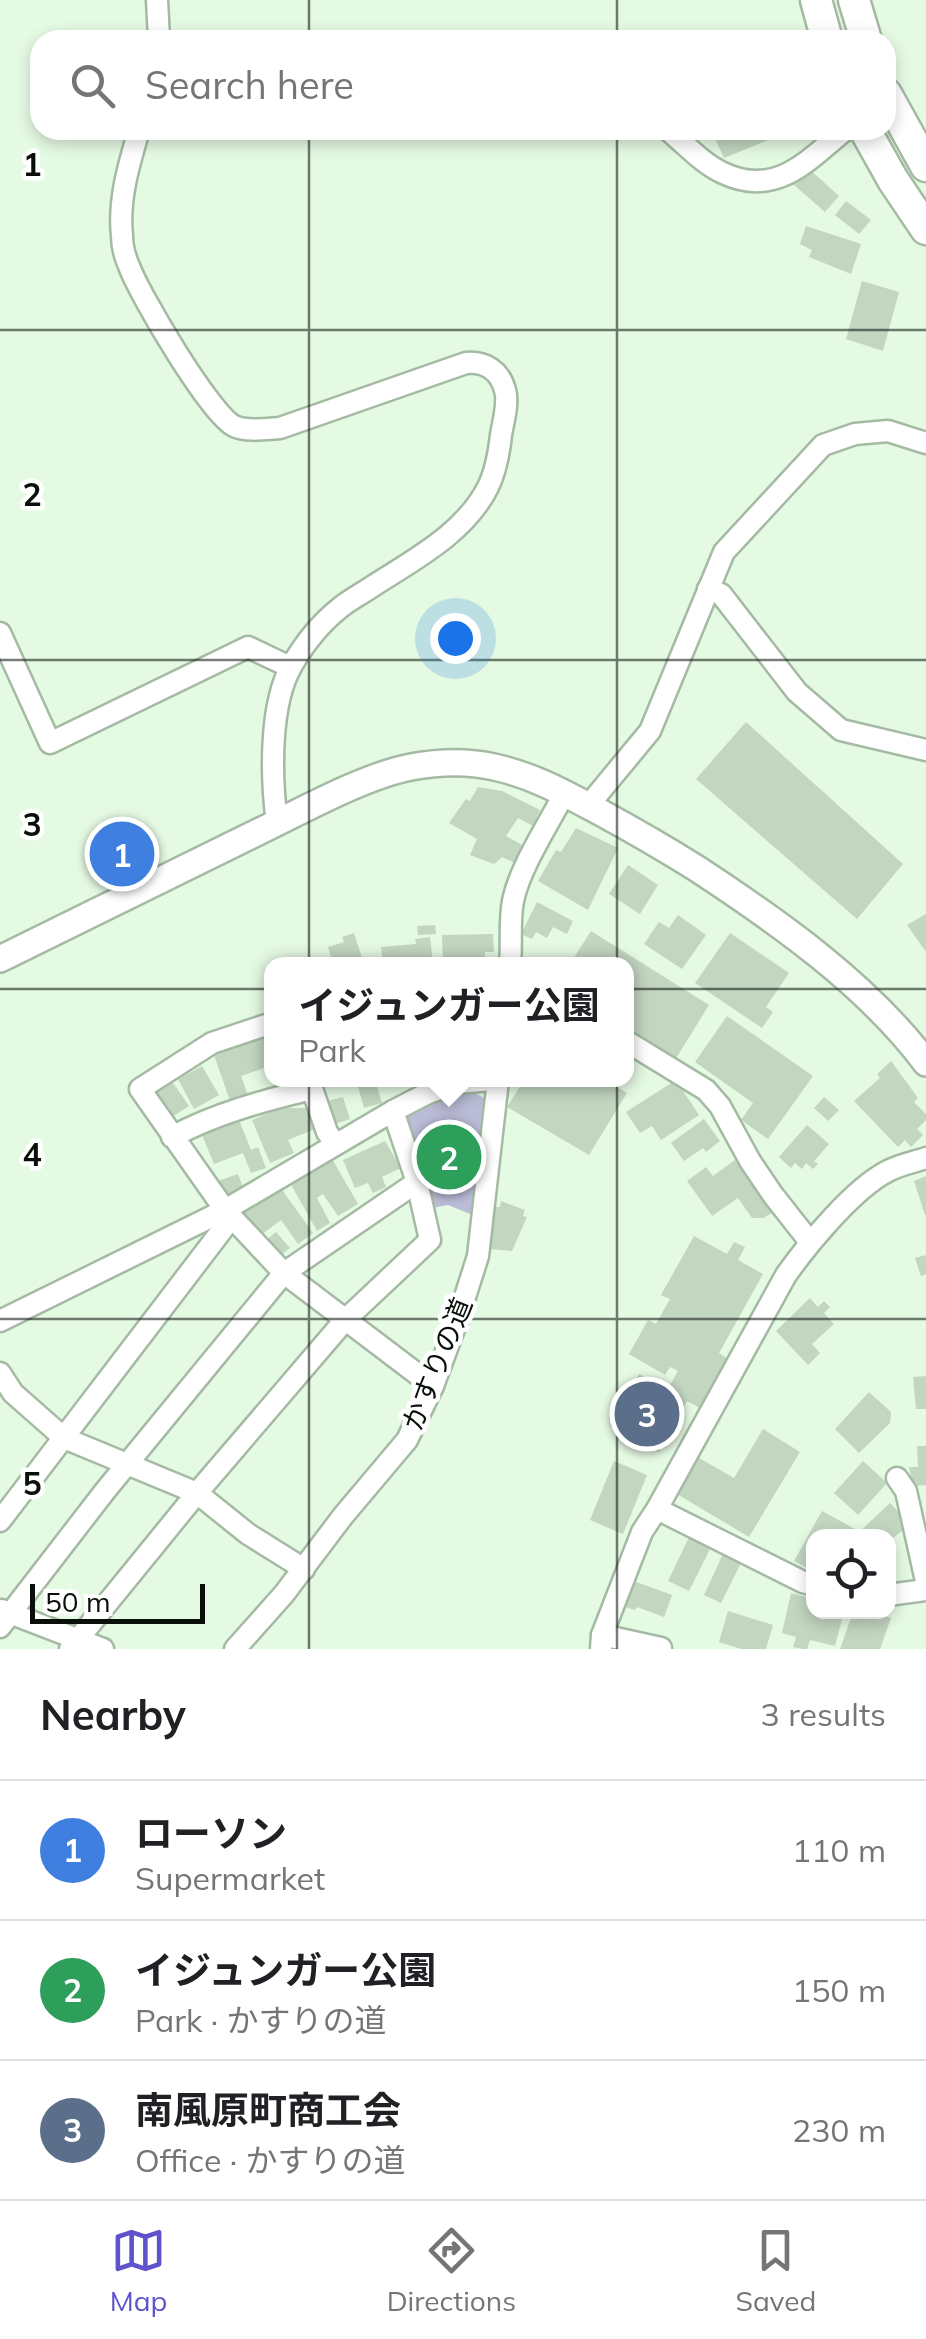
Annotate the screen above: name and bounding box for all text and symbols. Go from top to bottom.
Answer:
search box [30,30,896,140]
icon: search [65,58,120,113]
text: Search here [145,61,354,109]
text: 1 [22,144,42,184]
text: 2 [22,474,42,514]
your location [430,613,481,664]
text: 3 [22,804,42,844]
pin: 1 [90,816,154,892]
popup [264,957,634,1087]
text: イジュンガー公園 [298,981,600,1029]
text: Park [298,1030,366,1070]
pin: 2 [416,1120,482,1194]
text: 4 [22,1134,42,1174]
street label: かすりの道 [394,1292,479,1435]
pin: 3 [614,1376,680,1452]
text: 5 [22,1463,42,1503]
map controls [806,1529,896,1619]
button: locate [806,1529,896,1619]
scale bar [30,1579,205,1624]
text: 50 m [45,1584,111,1619]
text: Nearby [40,1688,186,1741]
text: 3 results [761,1694,886,1734]
text: ローソン [135,1809,287,1857]
text: 1 [63,1830,82,1870]
text: 110 m [792,1830,886,1870]
text: Supermarket [135,1858,325,1898]
text: イジュンガー公園 [135,1946,436,1994]
text: 2 [63,1970,82,2010]
text: 150 m [792,1970,886,2010]
text: Park · かすりの道 [135,2000,386,2040]
text: 南風原町商工会 [135,2086,401,2134]
text: 3 [63,2110,82,2150]
text: 230 m [792,2110,886,2150]
text: Office · かすりの道 [135,2140,405,2180]
tab: Map [110,2223,167,2318]
tab: Directions [387,2223,516,2318]
tab: Saved [735,2223,816,2318]

